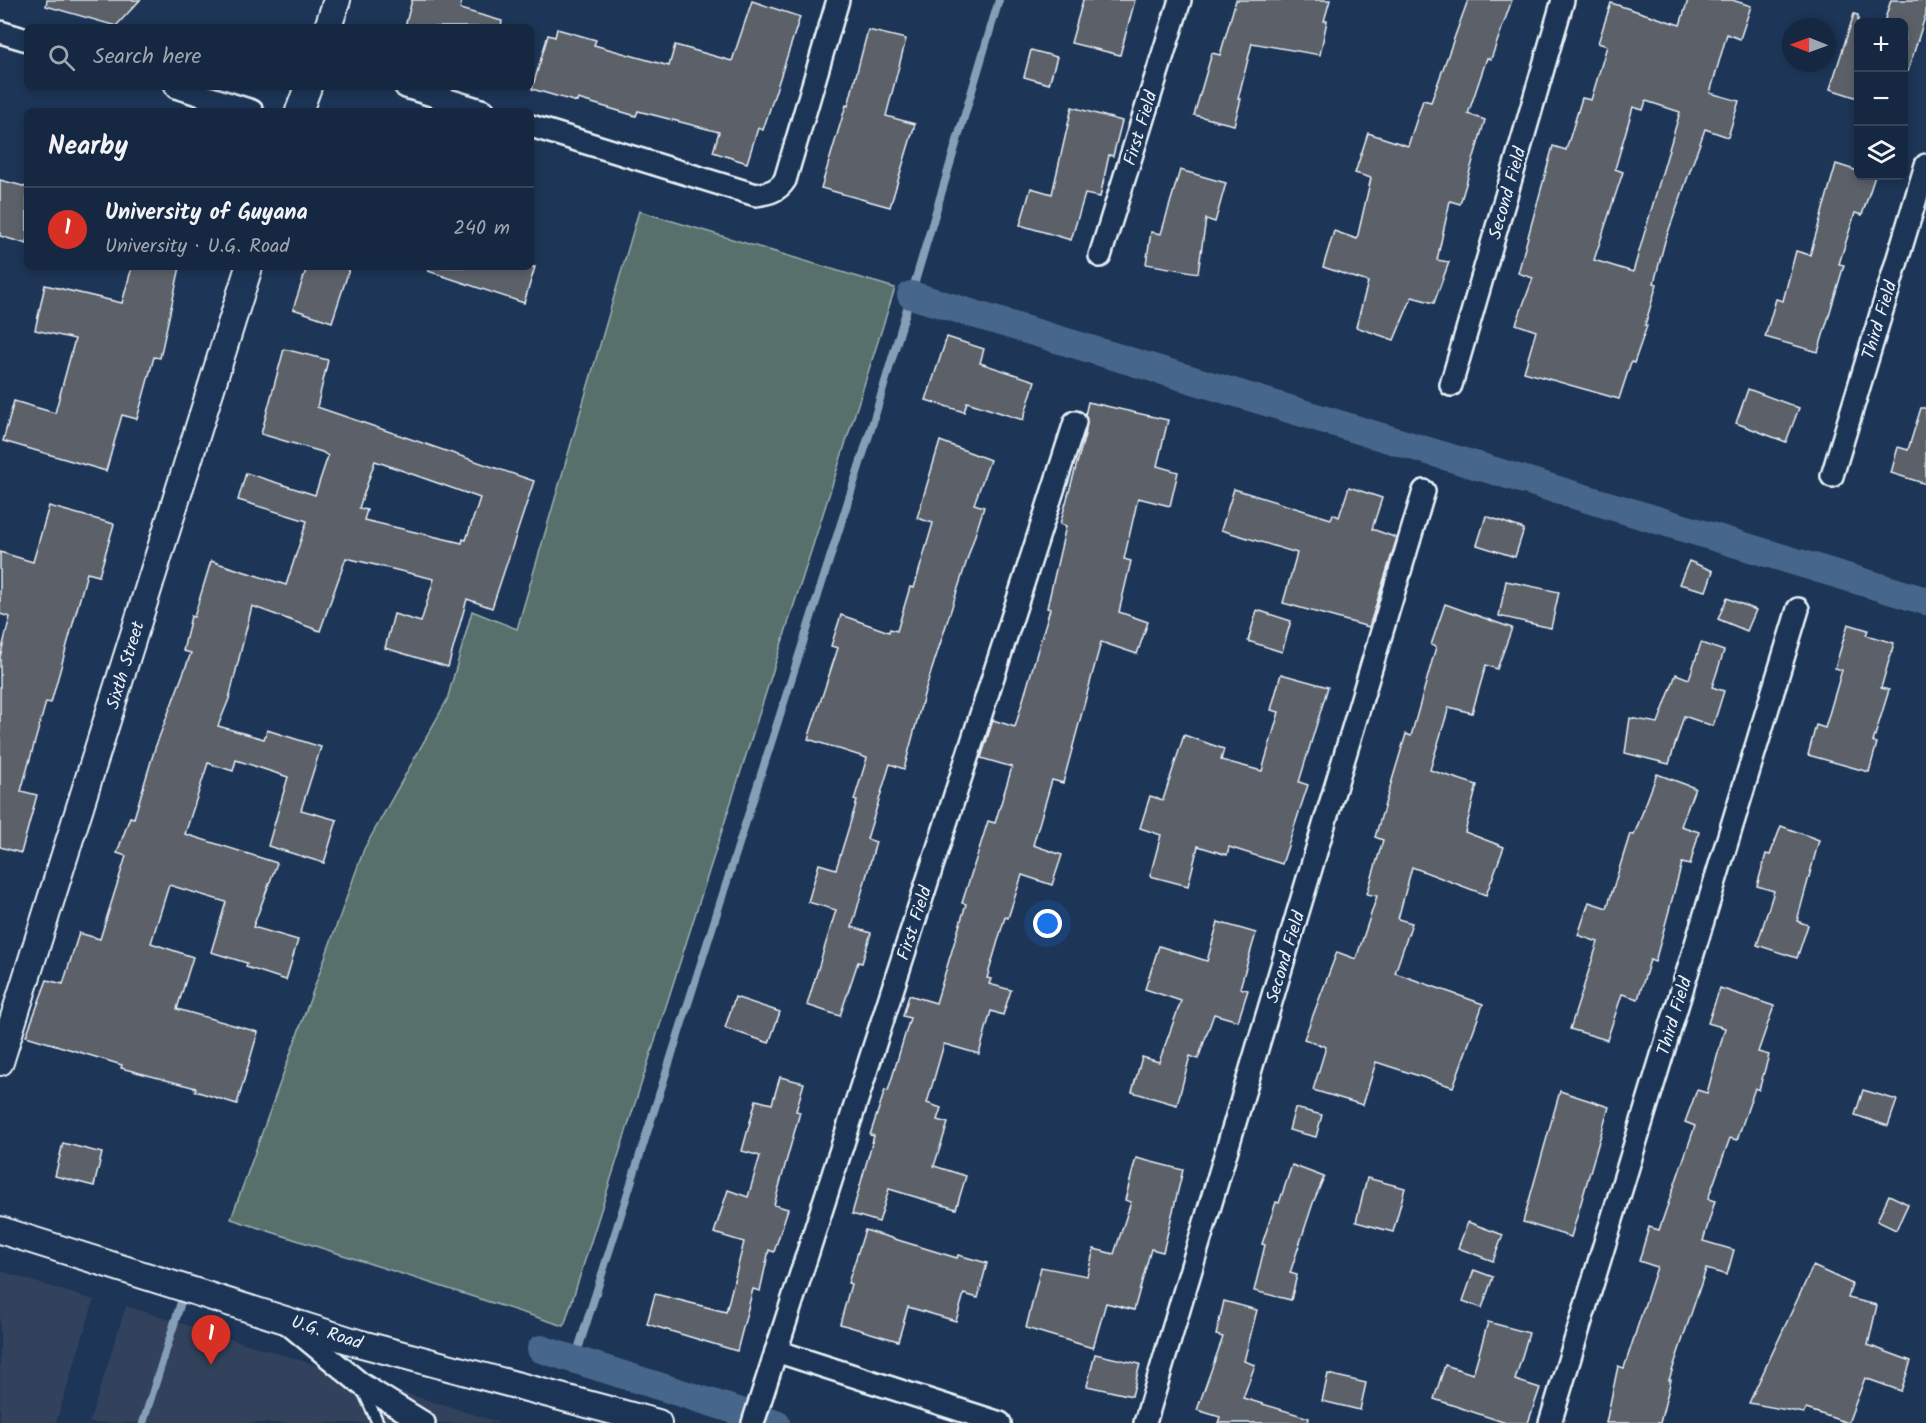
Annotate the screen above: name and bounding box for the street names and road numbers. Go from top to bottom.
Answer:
street label: First Field [1116,87,1167,169]
street label: Second Field [1481,143,1536,243]
street label: Third Field [1855,277,1906,363]
street label: Sixth Street [99,617,154,713]
street label: First Field [890,882,941,964]
street label: Second Field [1259,907,1314,1007]
street label: Third Field [1650,973,1701,1059]
street label: U.G. Road [287,1308,367,1359]

